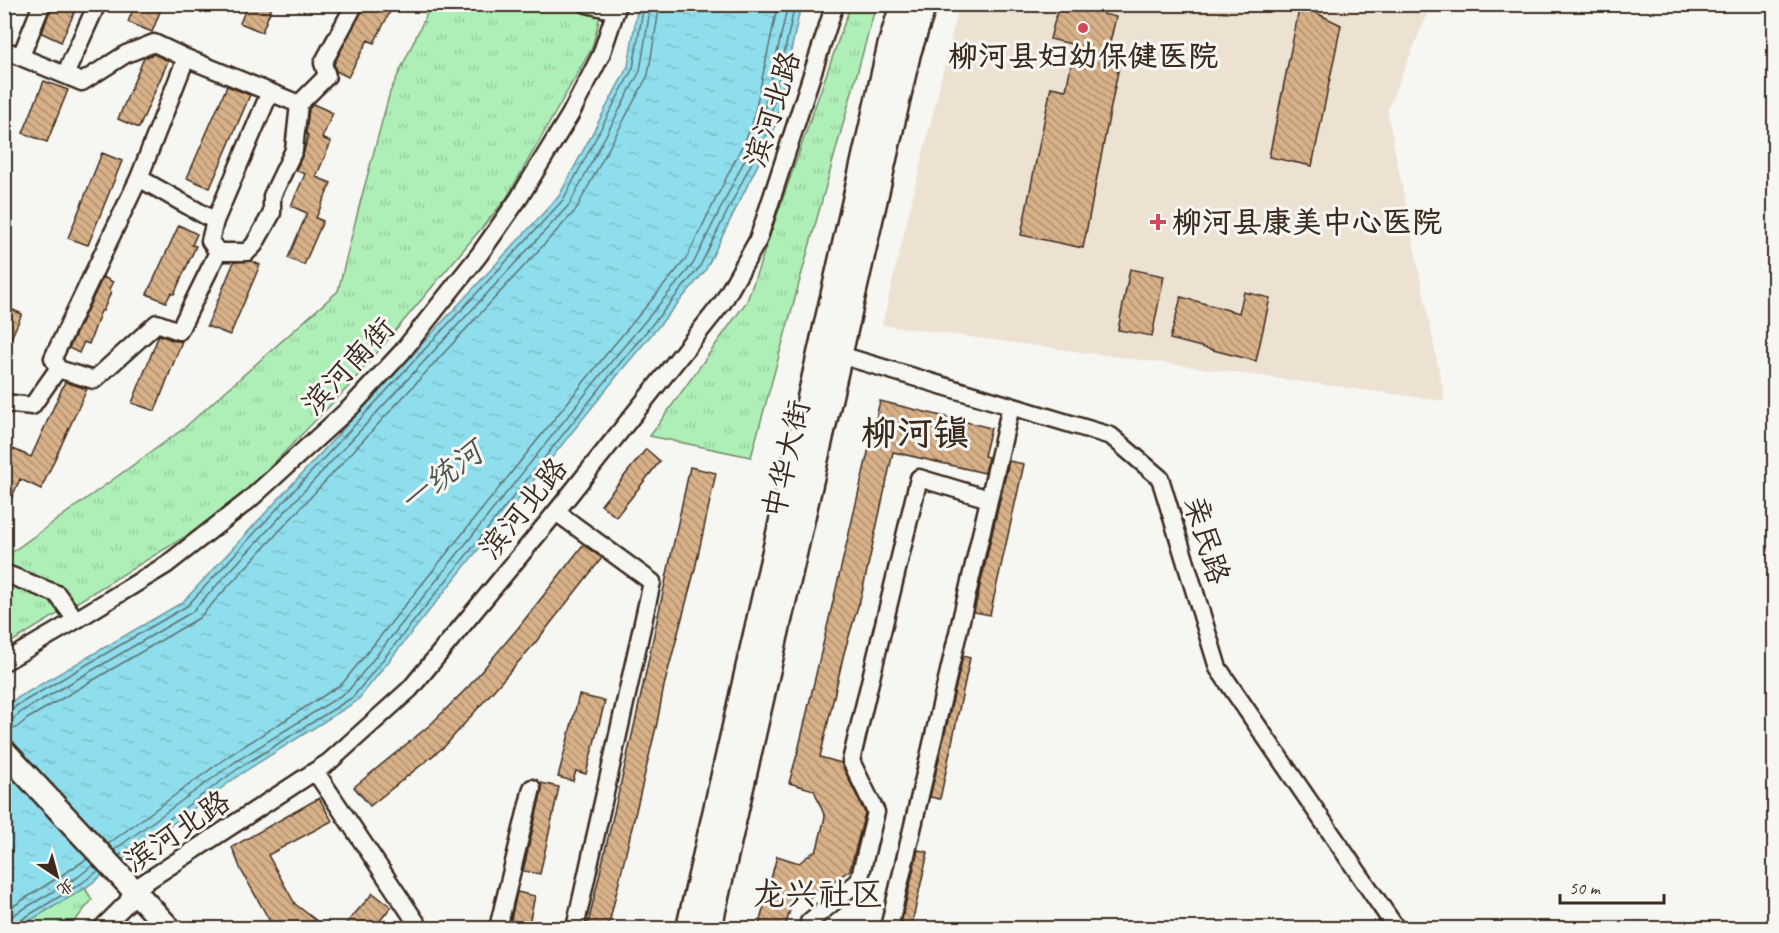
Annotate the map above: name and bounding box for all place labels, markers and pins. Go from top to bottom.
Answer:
marker: 柳河县妇幼保健医院 [1076,21,1090,35]
place label: 柳河县妇幼保健医院 [948,37,1218,75]
place label: 柳河县康美中心医院 [1172,203,1442,241]
marker: 柳河县康美中心医院 [1149,213,1167,231]

